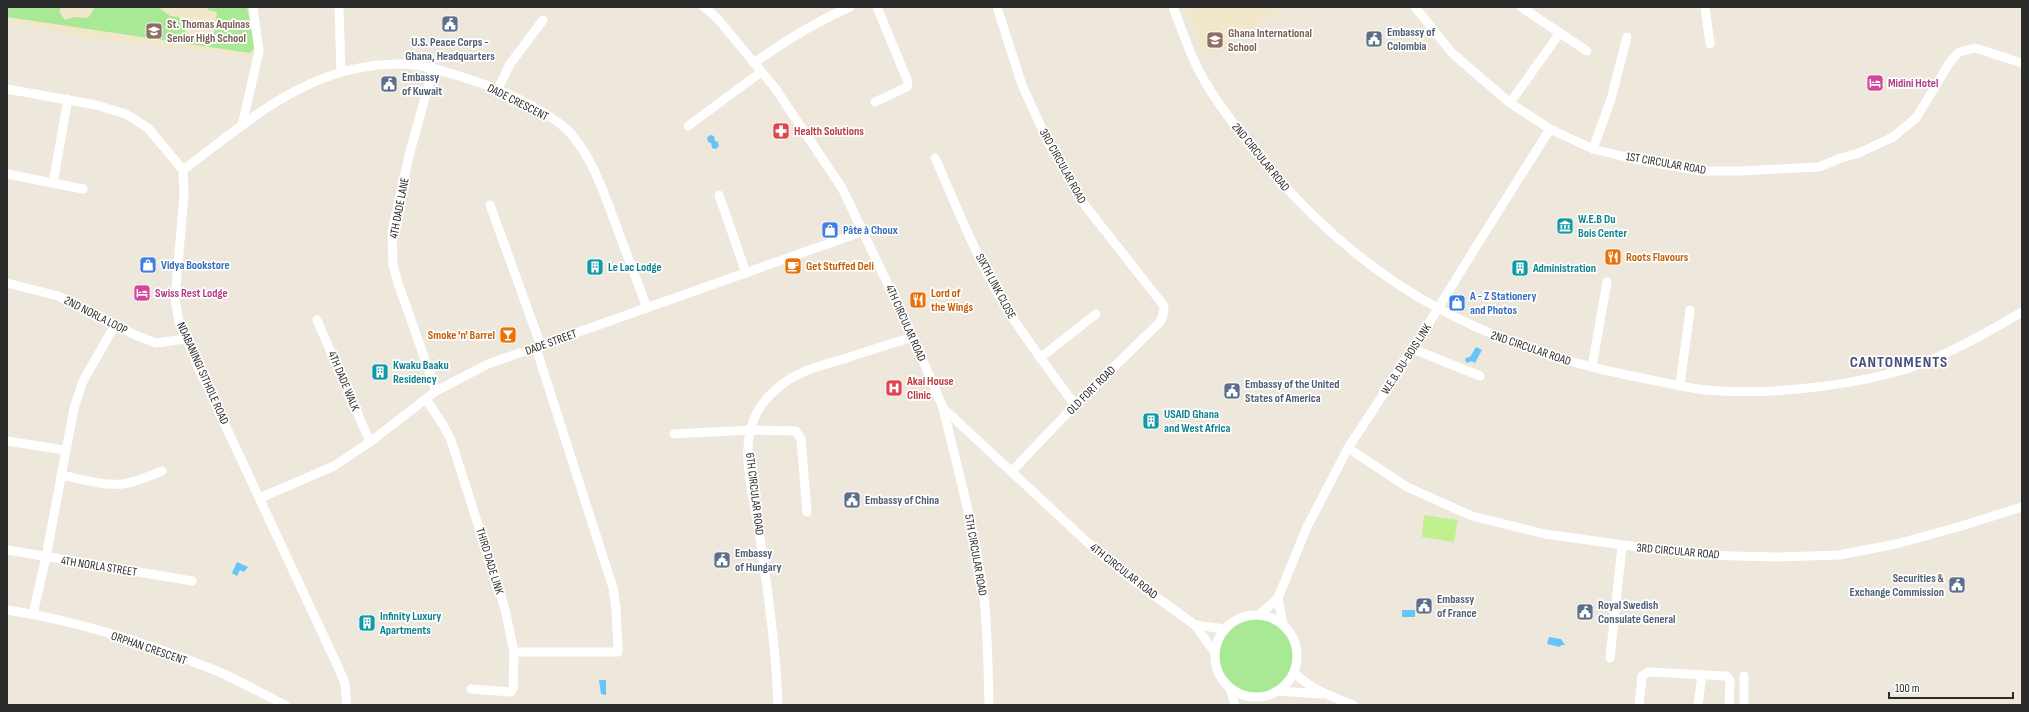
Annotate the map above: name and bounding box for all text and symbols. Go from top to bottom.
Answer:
public building icon: U.S. Peace Corps - Ghana, Headquarters [440,14,460,34]
place label: St. Thomas Aquinas Senior High School [167,17,250,46]
school or university icon: St. Thomas Aquinas Senior High School [144,21,164,41]
place label: Embassy of Colombia [1387,25,1435,54]
place label: Ghana International School [1228,26,1312,55]
public building icon: Embassy of Colombia [1364,29,1384,49]
school or university icon: Ghana International School [1205,30,1225,50]
place label: U.S. Peace Corps - Ghana, Headquarters [405,35,495,64]
place label: Embassy of Kuwait [402,70,442,99]
hotel icon: Midini Hotel [1865,73,1885,93]
public building icon: Embassy of Kuwait [379,74,399,94]
place label: Midini Hotel [1888,76,1938,91]
street label: DADE CRESCENT [485,81,551,124]
street label: 2ND CIRCULAR ROAD [1228,120,1293,195]
pharmacy icon: Health Solutions [771,121,791,141]
place label: Health Solutions [794,124,864,139]
street label: 3RD CIRCULAR ROAD [1036,126,1089,206]
street label: 1ST CIRCULAR ROAD [1625,149,1707,178]
street label: 4TH DADE LANE [386,176,413,240]
place label: W.E.B Du Bois Center [1578,212,1627,241]
museum icon: W.E.B Du Bois Center [1555,216,1575,236]
shop icon: Pâte à Choux [820,220,840,240]
place label: Pâte à Choux [843,223,898,238]
restaurant icon: Roots Flavours [1603,247,1623,267]
place label: Roots Flavours [1626,250,1689,265]
street label: SIXTH LINK CLOSE [972,251,1019,322]
shop icon: Vidya Bookstore [138,255,158,275]
cafe icon: Get Stuffed Deli [783,256,803,276]
building icon: Le Lac Lodge [585,257,605,277]
place label: Vidya Bookstore [161,258,230,273]
building icon: Administration [1510,258,1530,278]
place label: Get Stuffed Deli [806,259,874,274]
place label: Le Lac Lodge [608,260,662,275]
place label: Administration [1532,261,1596,276]
hotel icon: Swiss Rest Lodge [132,283,152,303]
street label: 4TH CIRCULAR ROAD [882,283,929,364]
place label: Swiss Rest Lodge [155,286,228,301]
place label: Lord of the Wings [931,286,974,315]
place label: A - Z Stationery and Photos [1469,289,1536,318]
restaurant icon: Lord of the Wings [908,290,928,310]
street label: 2ND NORLA LOOP [62,293,130,338]
shop icon: A - Z Stationery and Photos [1447,293,1467,313]
street label: NDABANINGI SITHOLE ROAD [173,320,232,427]
street label: W.E.B. DU-BOIS LINK [1378,321,1435,398]
bar icon: Smoke 'n' Barrel [498,325,518,345]
street label: DADE STREET [523,326,579,359]
place label: Smoke 'n' Barrel [428,328,495,343]
street label: 2ND CIRCULAR ROAD [1489,328,1573,369]
street label: 4TH DADE WALK [324,349,363,414]
district label: CANTONMENTS [1850,353,1948,372]
place label: Kwaku Baaku Residency [393,358,449,387]
building icon: Kwaku Baaku Residency [370,362,390,382]
street label: OLD FORT ROAD [1064,363,1119,418]
place label: Akai House Clinic [906,374,954,403]
place label: Embassy of the United States of America [1245,377,1340,406]
hospital icon: Akai House Clinic [884,378,904,398]
public building icon: Embassy of the United States of America [1222,381,1242,401]
place label: USAID Ghana and West Africa [1164,407,1230,436]
building icon: USAID Ghana and West Africa [1141,411,1161,431]
street label: 6TH CIRCULAR ROAD [742,452,767,536]
public building icon: Embassy of China [842,490,862,510]
place label: Embassy of China [865,493,939,508]
street label: 5TH CIRCULAR ROAD [961,513,990,597]
street label: THIRD DADE LINK [472,526,507,597]
street label: 4TH CIRCULAR ROAD [1087,540,1161,603]
street label: 3RD CIRCULAR ROAD [1636,540,1720,563]
place label: Embassy of Hungary [735,546,781,575]
public building icon: Embassy of Hungary [712,550,732,570]
street label: 4TH NORLA STREET [60,553,138,580]
place label: Securities & Exchange Commission [1850,571,1945,600]
public building icon: Securities & Exchange Commission [1947,575,1967,595]
place label: Embassy of France [1437,592,1477,621]
public building icon: Embassy of France [1414,596,1434,616]
place label: Royal Swedish Consulate General [1598,598,1676,627]
public building icon: Royal Swedish Consulate General [1575,602,1595,622]
place label: Infinity Luxury Apartments [379,609,441,638]
building icon: Infinity Luxury Apartments [357,613,377,633]
street label: ORPHAN CRESCENT [109,629,189,668]
scale bar [1889,674,2013,700]
text: 100 m [1895,681,1920,696]

